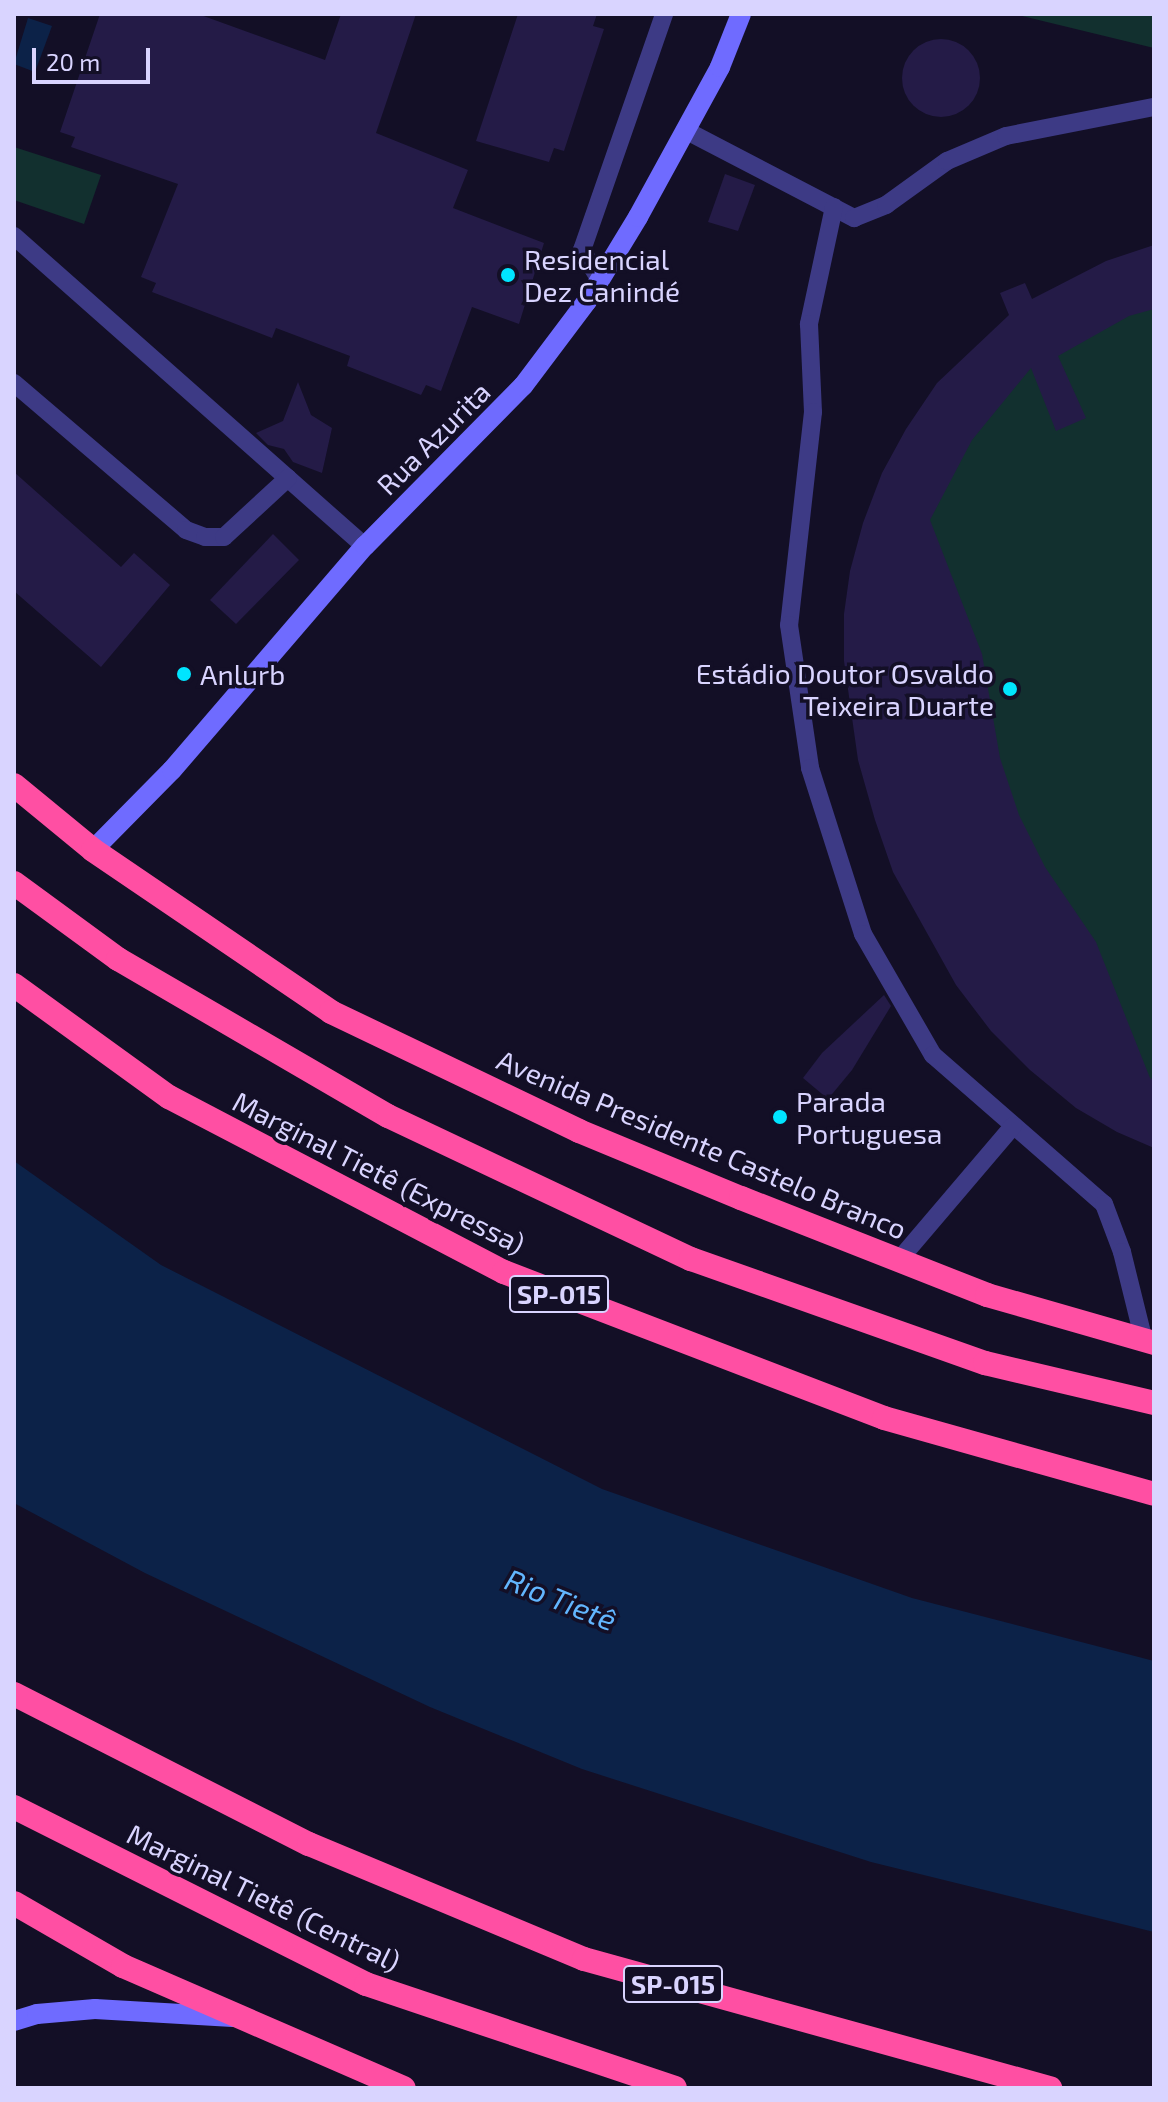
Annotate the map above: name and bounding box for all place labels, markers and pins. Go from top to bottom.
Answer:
place label: Residencial Dez Canindé [524,242,680,308]
marker: Residencial Dez Canindé [499,266,517,284]
place label: Estádio Doutor Osvaldo Teixeira Duarte [695,656,994,722]
place label: Anlurb [200,657,285,691]
marker: Anlurb [175,665,193,683]
marker: Estádio Doutor Osvaldo Teixeira Duarte [1001,680,1019,698]
place label: Parada Portuguesa [796,1084,942,1150]
marker: Parada Portuguesa [771,1108,789,1126]

